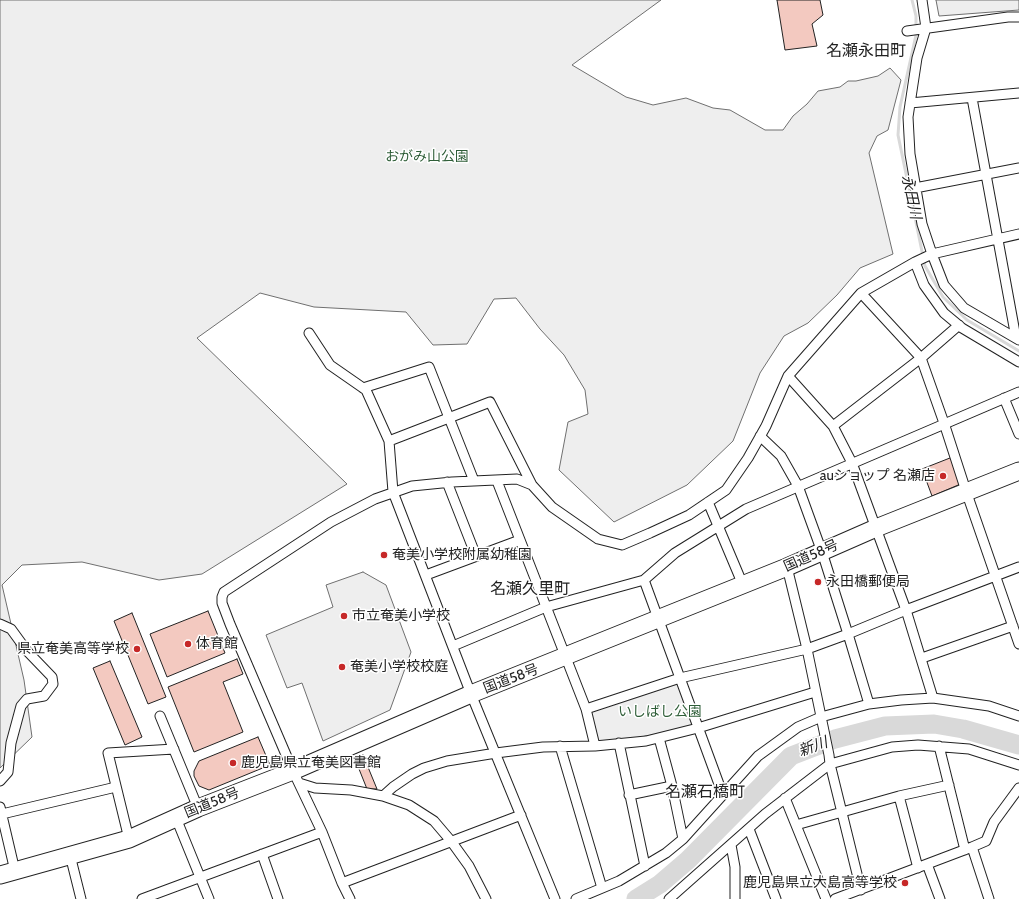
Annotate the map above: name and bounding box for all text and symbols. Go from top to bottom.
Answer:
district label: 名瀬永田町 [826,41,906,61]
park label: おがみ山公園 [385,149,469,165]
water label: 永田川 [898,173,924,221]
place label: auショップ 名瀬店 [820,468,935,484]
marker: auショップ 名瀬店 [938,471,948,481]
street label: 国道58号 [781,537,841,575]
place label: 奄美小学校附属幼稚園 [392,547,532,563]
marker: 奄美小学校附属幼稚園 [379,550,389,560]
place label: 永田橋郵便局 [826,574,910,590]
marker: 永田橋郵便局 [813,577,823,587]
district label: 名瀬久里町 [490,579,570,599]
place label: 市立奄美小学校 [352,608,450,624]
marker: 市立奄美小学校 [339,611,349,621]
place label: 体育館 [196,636,238,652]
marker: 体育館 [183,639,193,649]
place label: 県立奄美高等学校 [17,641,129,657]
marker: 県立奄美高等学校 [132,644,142,654]
place label: 奄美小学校校庭 [350,659,448,675]
street label: 国道58号 [481,661,541,697]
marker: 奄美小学校校庭 [337,662,347,672]
park label: いしばし公園 [618,704,702,720]
water label: 新川 [796,733,830,761]
place label: 鹿児島県立奄美図書館 [241,755,381,771]
marker: 鹿児島県立奄美図書館 [228,758,238,768]
district label: 名瀬石橋町 [665,782,745,802]
street label: 国道58号 [182,784,242,822]
place label: 鹿児島県立大島高等学校 [743,875,897,891]
marker: 鹿児島県立大島高等学校 [900,878,910,888]

